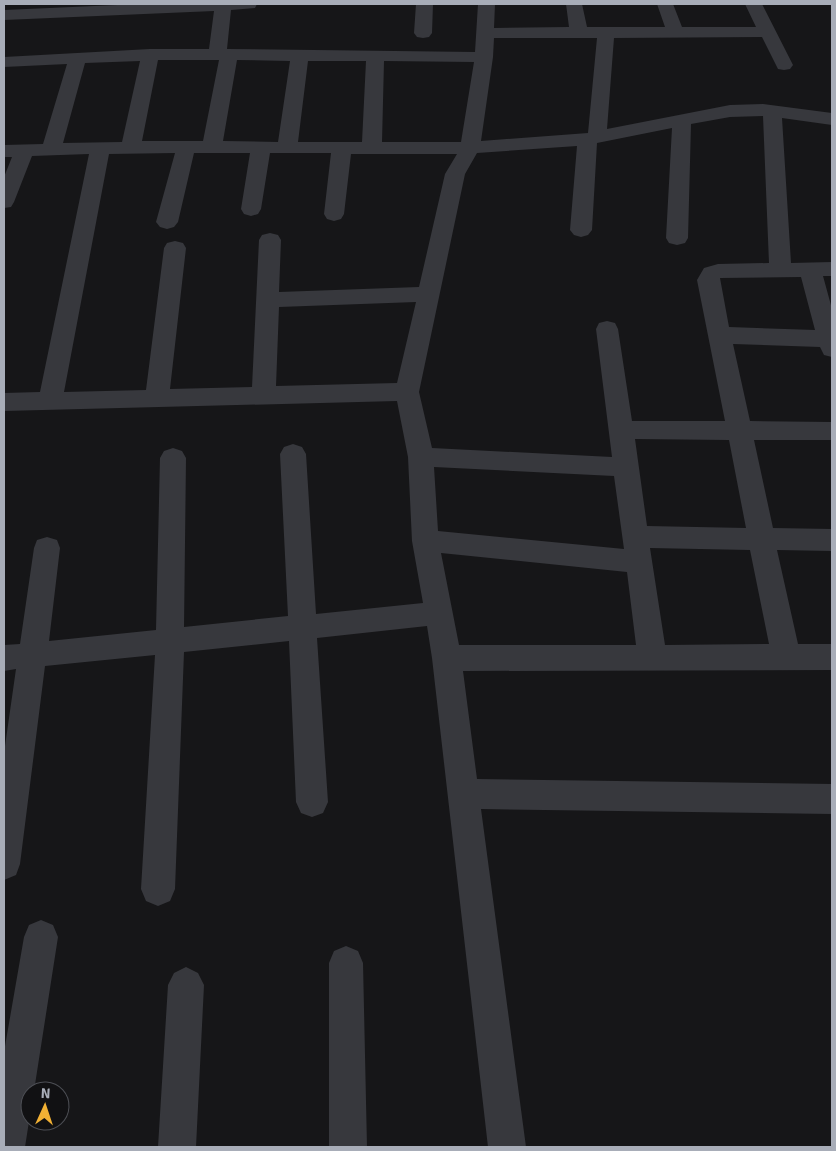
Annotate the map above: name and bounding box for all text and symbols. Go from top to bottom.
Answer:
north arrow [20,1081,70,1131]
text: N [40,1085,51,1102]

